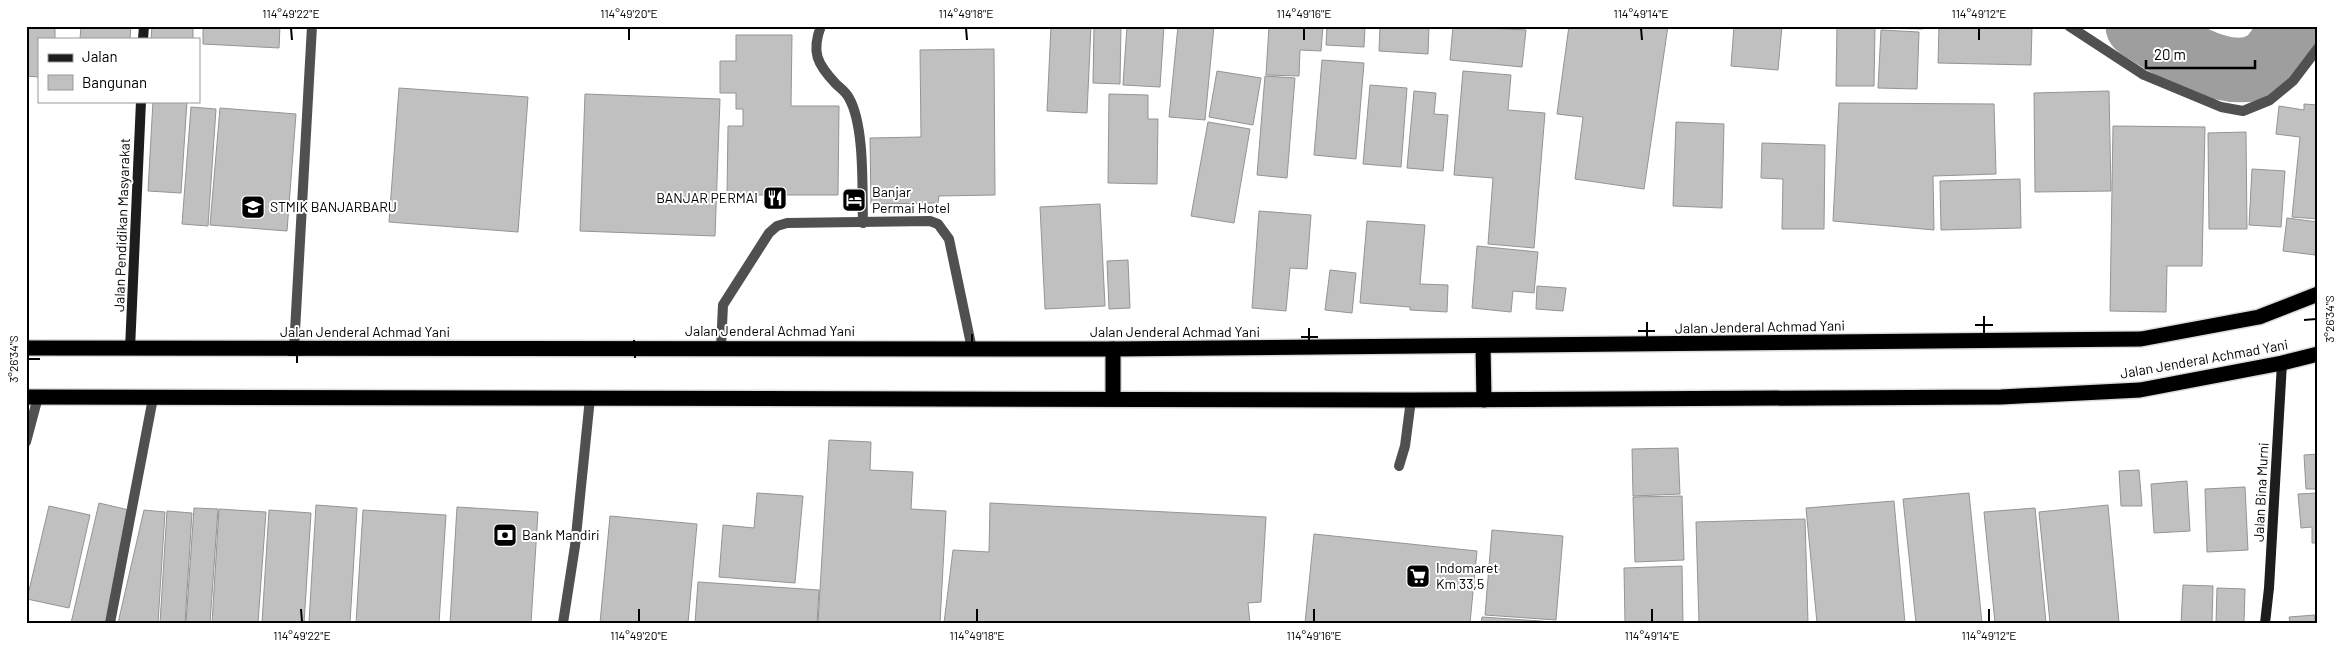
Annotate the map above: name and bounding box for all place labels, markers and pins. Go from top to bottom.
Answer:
place label: Banjar Permai Hotel [872,183,950,216]
restaurant icon: BANJAR PERMAI [762,185,788,211]
hotel icon: Banjar Permai Hotel [841,187,867,213]
place label: BANJAR PERMAI [656,189,758,206]
school or university icon: STMIK BANJARBARU [240,194,266,220]
place label: STMIK BANJARBARU [270,198,397,215]
bank icon: Bank Mandiri [492,522,518,548]
place label: Bank Mandiri [522,526,600,543]
place label: Indomaret Km 33,5 [1436,559,1499,592]
supermarket icon: Indomaret Km 33,5 [1405,563,1431,589]

